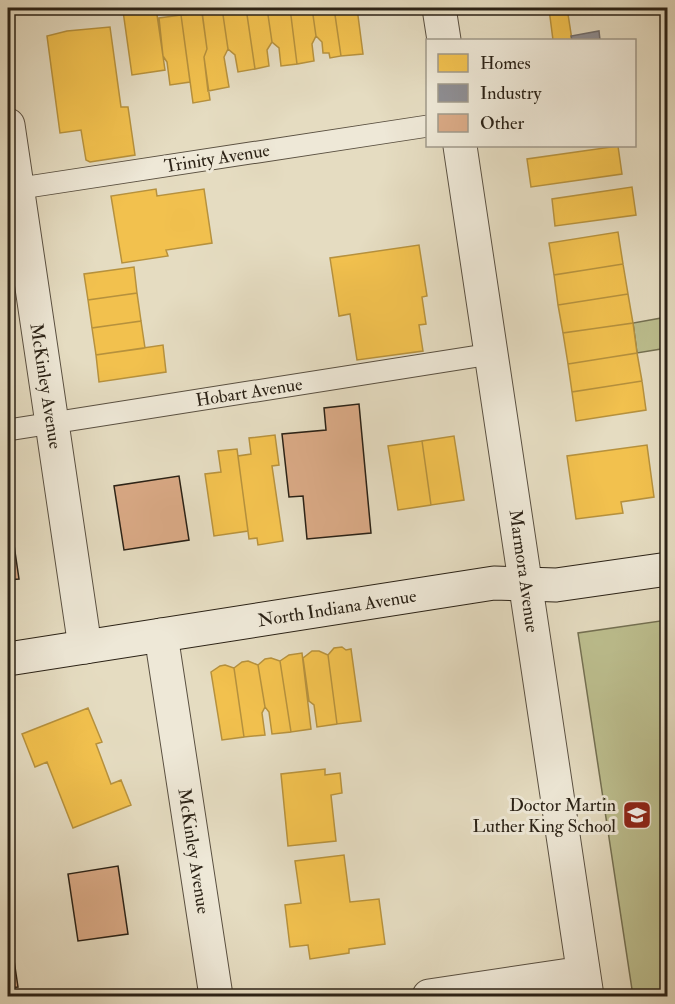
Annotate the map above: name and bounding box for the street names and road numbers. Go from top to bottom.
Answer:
street label: Trinity Avenue [163,139,272,178]
street label: McKinley Avenue [24,322,67,451]
street label: Hobart Avenue [194,373,305,412]
street label: Marmora Avenue [503,508,544,635]
street label: North Indiana Avenue [256,585,418,632]
street label: McKinley Avenue [172,787,215,916]

